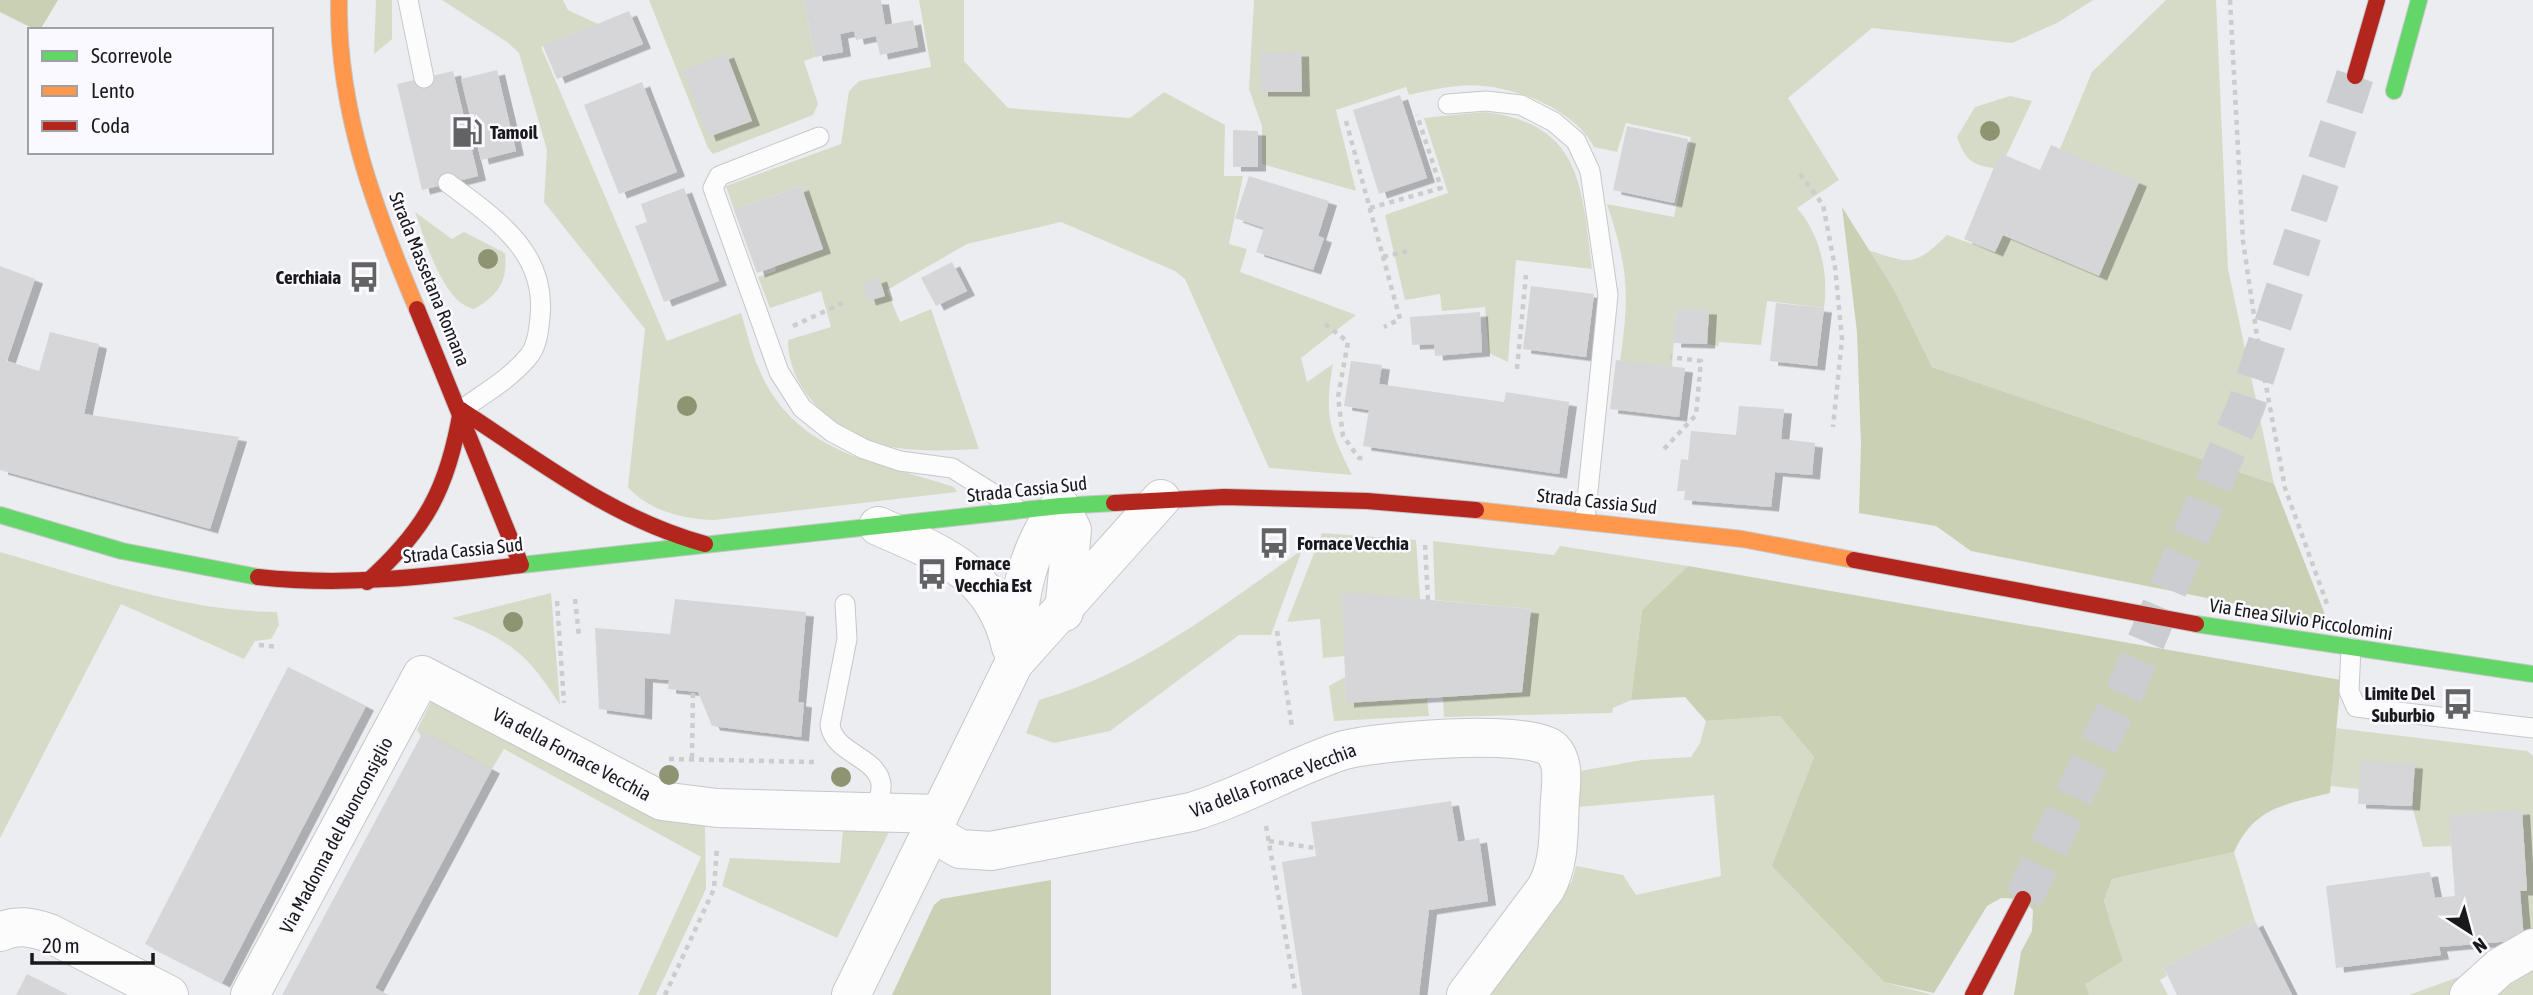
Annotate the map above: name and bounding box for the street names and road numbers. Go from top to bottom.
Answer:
street label: Strada Massetana Romana [385,189,475,369]
street label: Strada Cassia Sud [966,472,1088,506]
street label: Strada Cassia Sud [1536,484,1658,518]
street label: Strada Cassia Sud [402,533,524,567]
street label: Via Enea Silvio Piccolomini [2208,594,2394,644]
street label: Via della Fornace Vecchia [489,703,655,805]
street label: Via Madonna del Buonconsiglio [275,733,397,937]
street label: Via della Fornace Vecchia [1187,738,1359,822]

